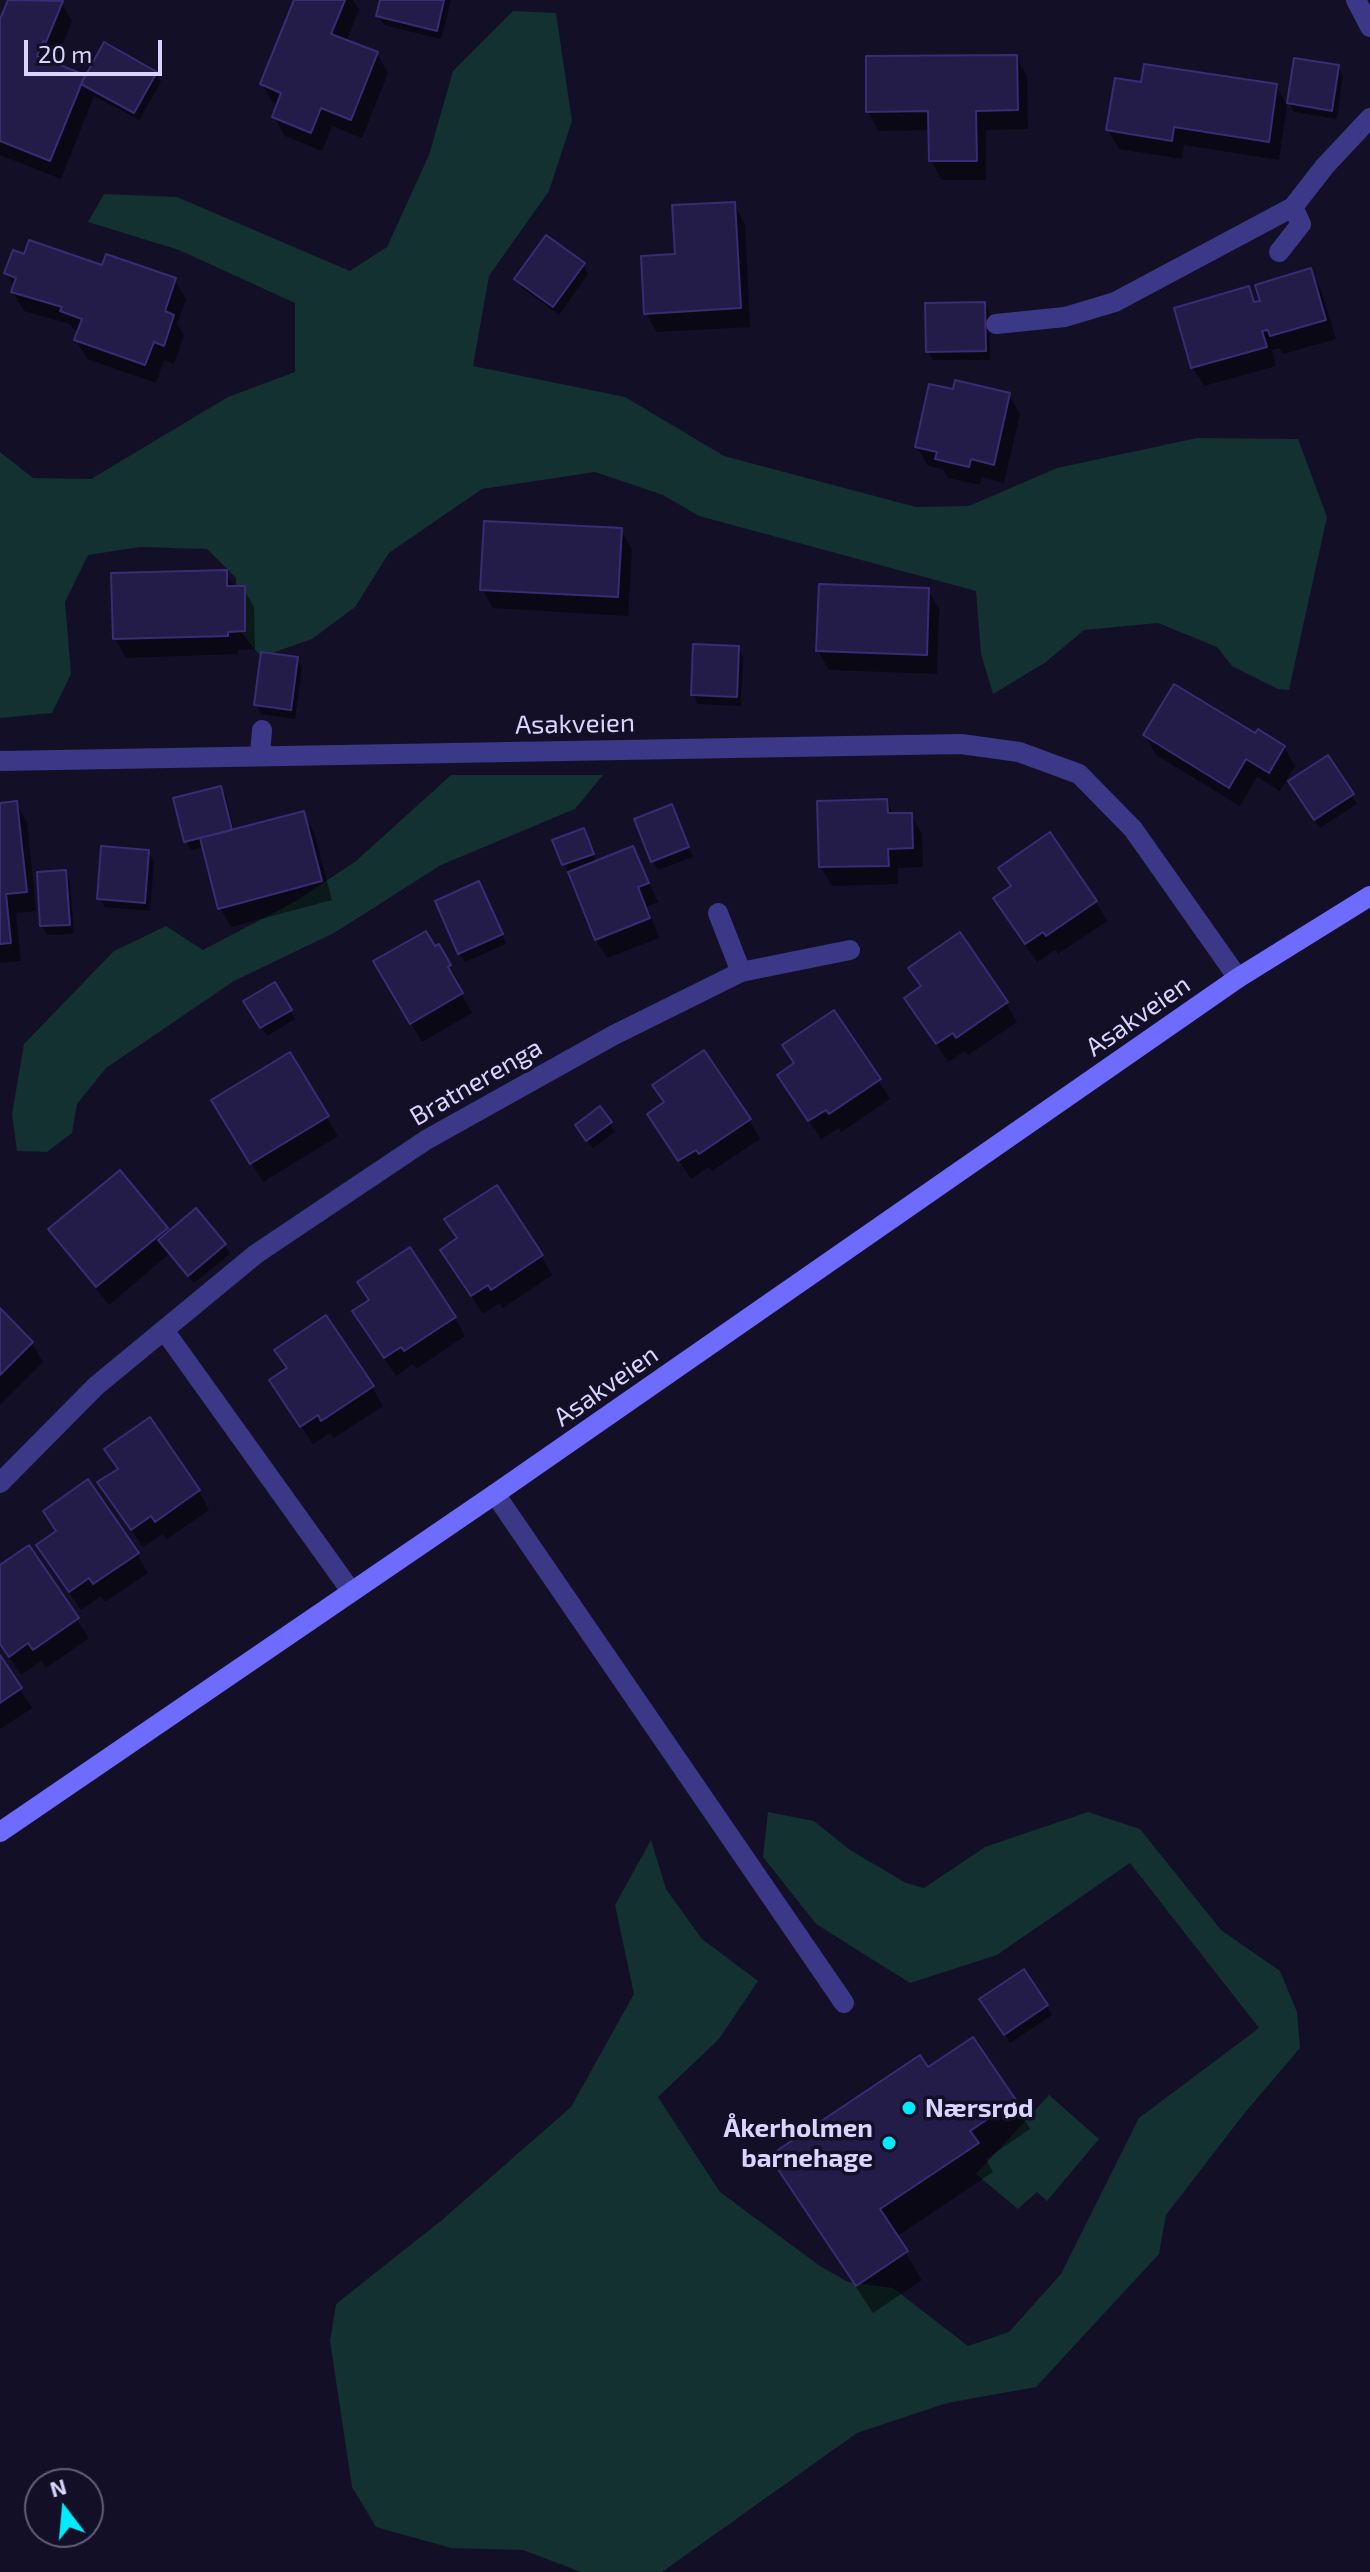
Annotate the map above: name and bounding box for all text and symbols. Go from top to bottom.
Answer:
scale bar [28,24,166,74]
text: 20 m [38,39,92,68]
street label: Asakveien [515,707,635,741]
street label: Asakveien [1080,969,1196,1063]
street label: Bratnerenga [404,1032,548,1132]
street label: Asakveien [548,1339,664,1433]
place label: Nærsrød [925,2092,1033,2124]
marker: Nærsrød [900,2099,918,2117]
place label: Åkerholmen barnehage [724,2112,873,2174]
marker: Åkerholmen barnehage [880,2134,898,2152]
north arrow [24,2468,104,2548]
text: N [47,2472,69,2502]

